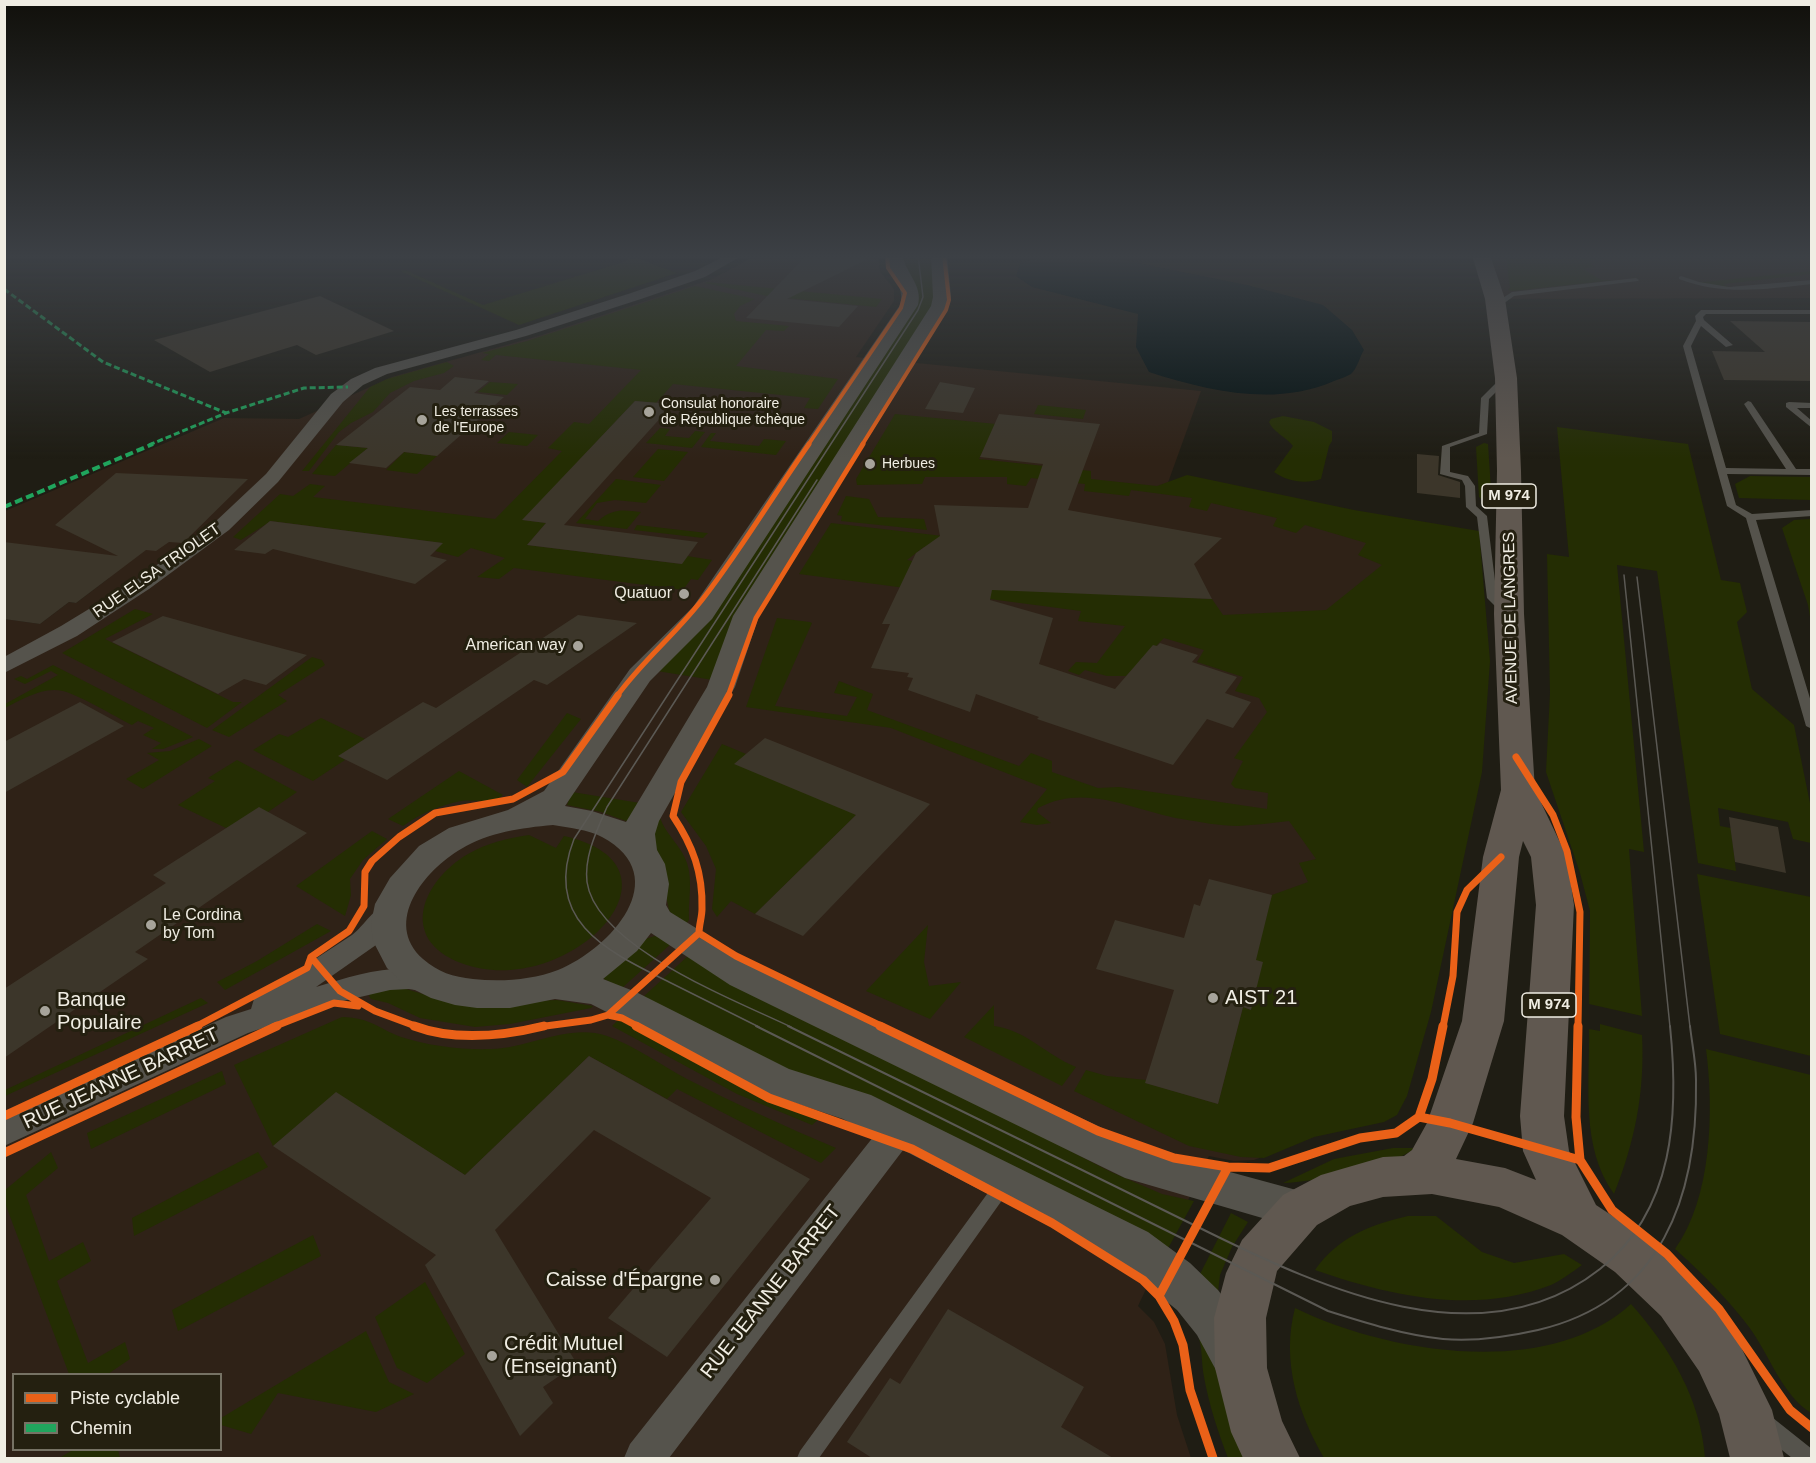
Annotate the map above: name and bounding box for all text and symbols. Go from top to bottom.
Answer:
place label: Consulat honoraire de République tchèque [661,396,805,428]
place label: Les terrasses de l'Europe [434,404,518,436]
marker: Consulat honoraire de République tchèque [642,405,656,419]
marker: Les terrasses de l'Europe [415,413,429,427]
place label: Herbues [882,456,935,472]
marker: Herbues [863,457,877,471]
road number: M 974 [1482,484,1536,508]
street label: RUE ELSA TRIOLET [90,520,224,622]
street label: AVENUE DE LANGRES [1500,532,1522,704]
place label: Quatuor [614,584,672,604]
marker: Quatuor [677,587,691,601]
place label: American way [466,636,566,656]
marker: American way [571,639,585,653]
place label: Le Cordina by Tom [163,906,241,944]
marker: Le Cordina by Tom [144,918,158,932]
place label: AIST 21 [1225,986,1297,1010]
place label: Banque Populaire [57,988,142,1035]
marker: AIST 21 [1206,991,1220,1005]
road number: M 974 [1522,993,1576,1017]
marker: Banque Populaire [38,1004,52,1018]
street label: RUE JEANNE BARRET [19,1023,223,1135]
street label: RUE JEANNE BARRET [696,1201,846,1383]
place label: Caisse d'Épargne [546,1268,703,1292]
marker: Caisse d'Épargne [708,1273,722,1287]
place label: Crédit Mutuel (Enseignant) [504,1332,623,1379]
marker: Crédit Mutuel (Enseignant) [485,1349,499,1363]
legend [12,1373,222,1451]
text: Piste cyclable [70,1388,180,1408]
text: Chemin [70,1418,132,1438]

